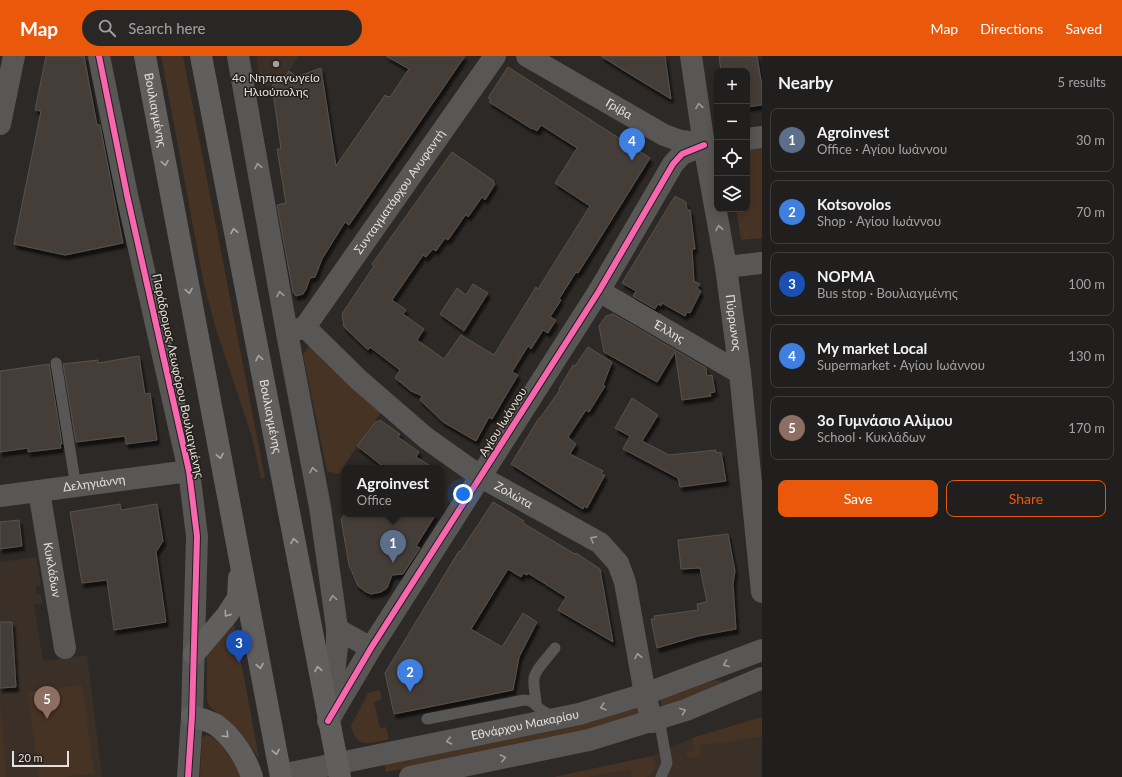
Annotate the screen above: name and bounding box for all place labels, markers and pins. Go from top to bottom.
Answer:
marker: 4ο Νηπιαγωγείο Ηλιούπολης [271,59,281,69]
place label: 4ο Νηπιαγωγείο Ηλιούπολης [232,70,320,99]
pin: 4 [619,128,645,161]
pin: 1 [380,530,406,563]
pin: 3 [226,630,252,663]
pin: 2 [397,659,423,692]
pin: 5 [34,686,60,719]

